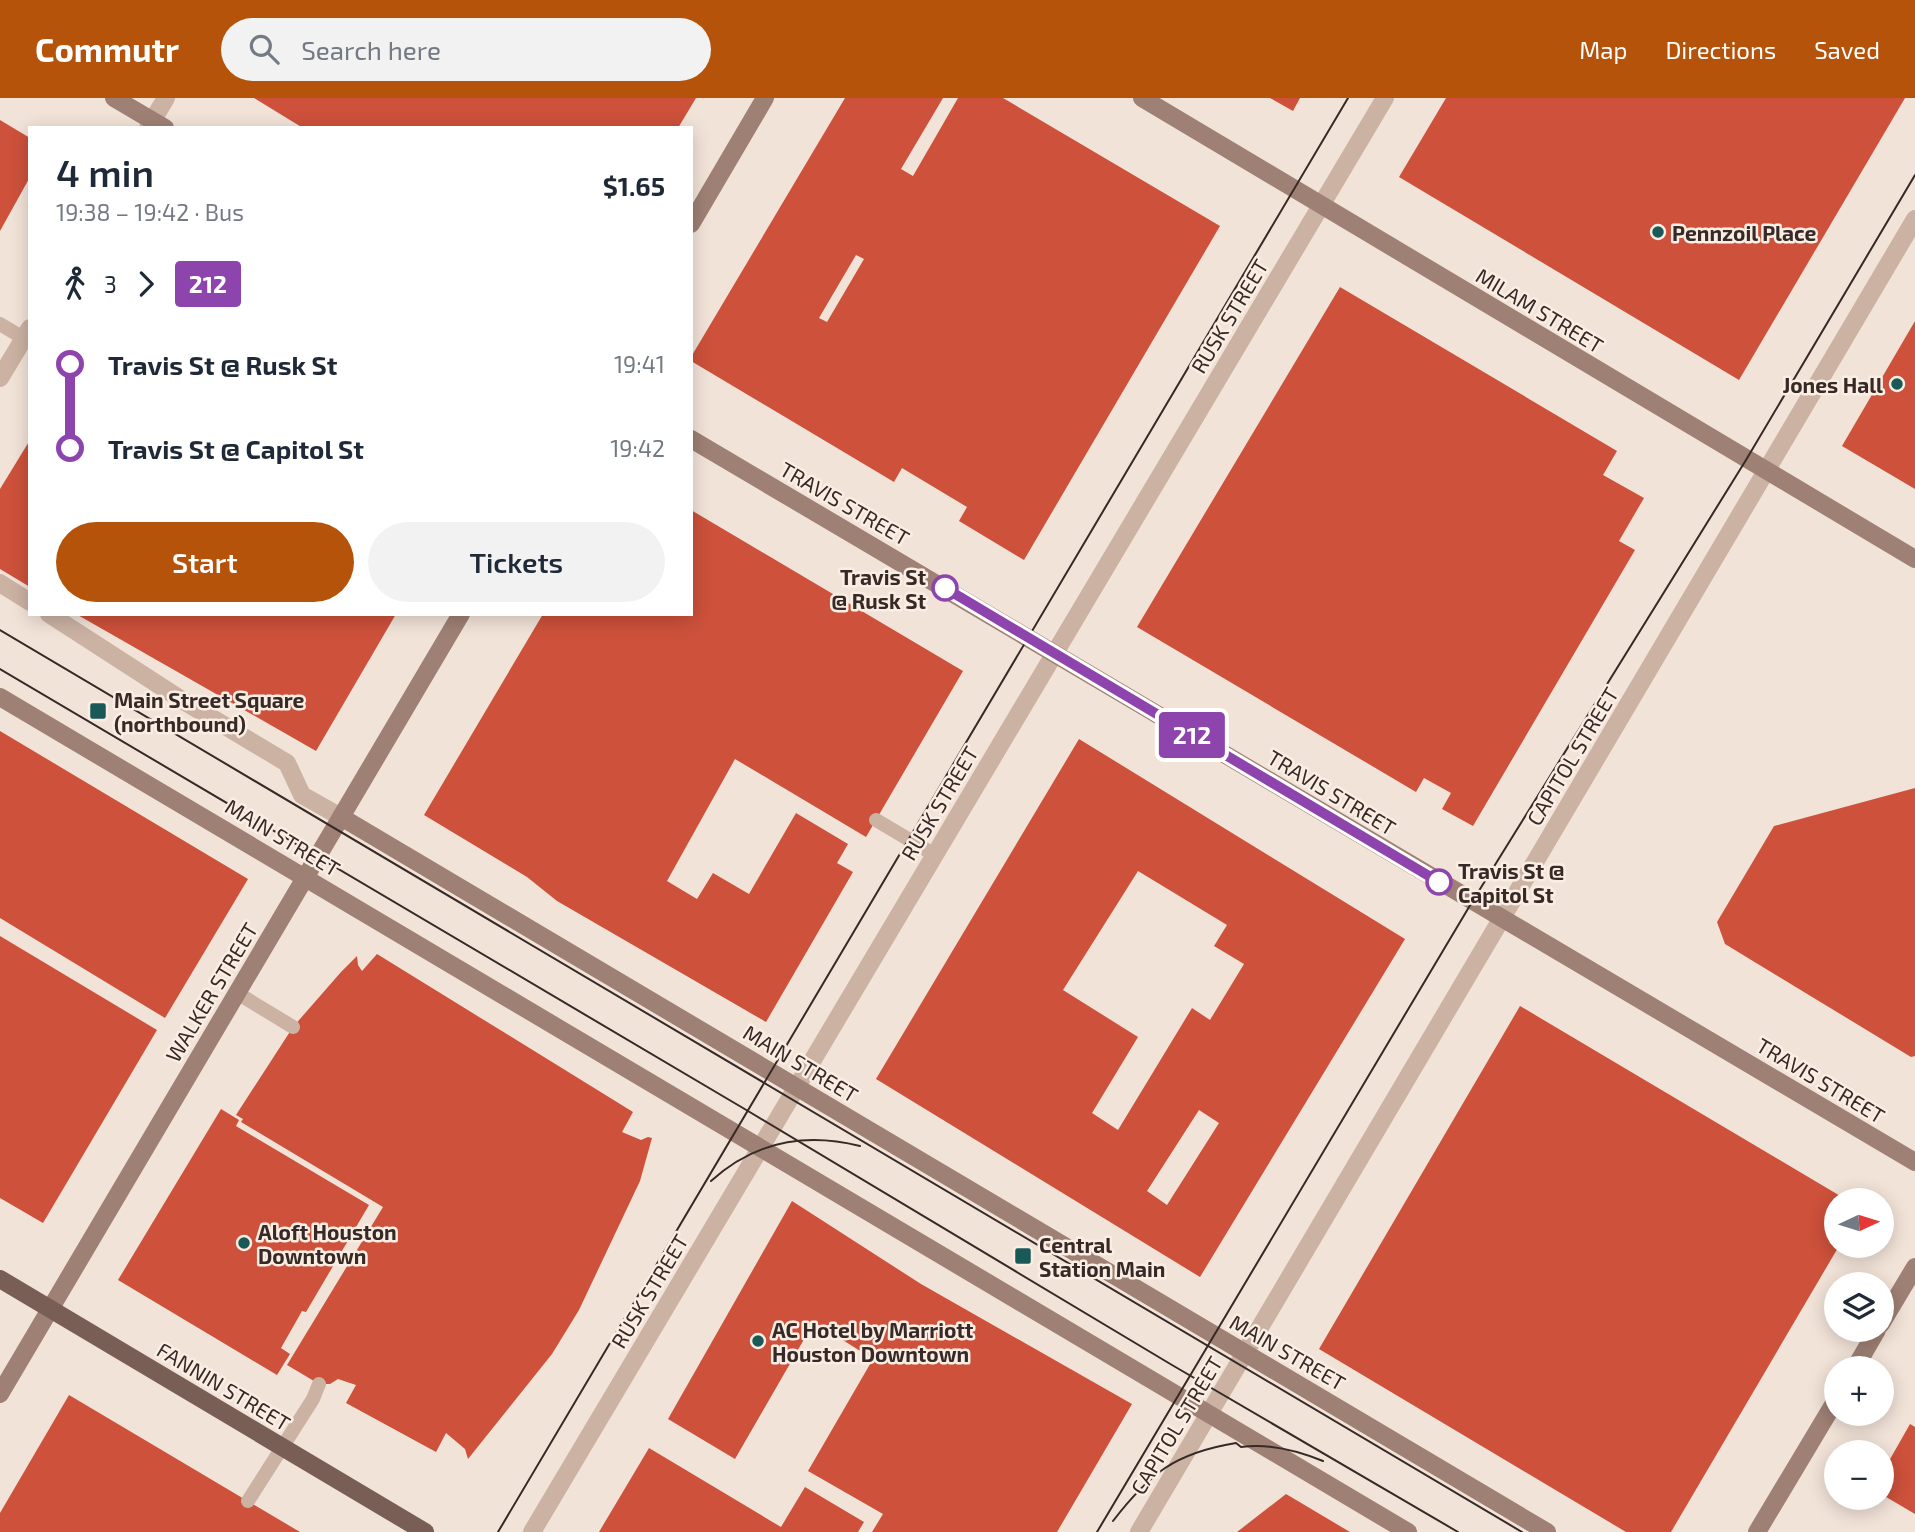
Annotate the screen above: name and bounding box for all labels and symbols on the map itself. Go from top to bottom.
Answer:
place label: Pennzoil Place [1672,220,1817,245]
marker: Pennzoil Place [1650,224,1666,240]
street label: RUSK STREET [1185,255,1273,377]
street label: MILAM STREET [1472,262,1608,358]
place label: Jones Hall [1782,372,1883,397]
marker: Jones Hall [1889,376,1905,392]
street label: TRAVIS STREET [776,456,914,550]
place label: Travis St @ Rusk St [831,564,926,613]
marker: Travis St @ Rusk St [932,575,958,601]
street label: CAPITOL STREET [1521,682,1623,830]
place label: Main Street Square (northbound) [114,687,305,736]
marker: Main Street Square (northbound) [88,701,108,721]
line badge: 212 [1152,712,1232,758]
street label: RUSK STREET [895,742,983,864]
street label: TRAVIS STREET [1263,744,1401,840]
street label: MAIN STREET [221,793,345,881]
place label: Travis St @ Capitol St [1458,858,1565,907]
marker: Travis St @ Capitol St [1426,869,1452,895]
street label: WALKER STREET [160,918,262,1066]
street label: MAIN STREET [739,1019,863,1107]
street label: TRAVIS STREET [1752,1032,1890,1128]
north arrow [1824,1188,1894,1258]
place label: Aloft Houston Downtown [258,1219,397,1268]
street label: RUSK STREET [605,1230,693,1352]
place label: Central Station Main [1039,1232,1165,1281]
marker: Aloft Houston Downtown [236,1235,252,1251]
marker: Central Station Main [1013,1246,1033,1266]
street label: MAIN STREET [1226,1309,1350,1395]
place label: AC Hotel by Marriott Houston Downtown [772,1317,974,1366]
marker: AC Hotel by Marriott Houston Downtown [750,1333,766,1349]
street label: FANNIN STREET [153,1337,295,1435]
street label: CAPITOL STREET [1125,1351,1227,1499]

